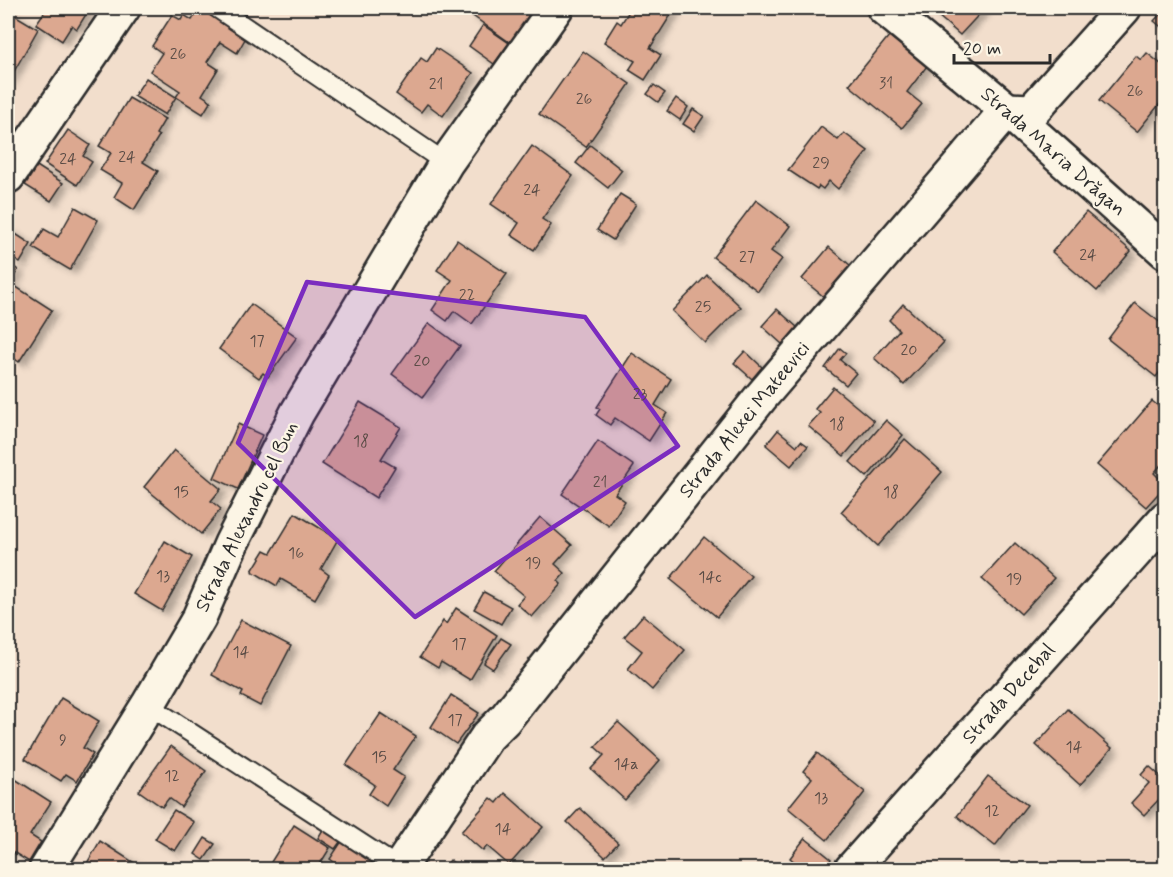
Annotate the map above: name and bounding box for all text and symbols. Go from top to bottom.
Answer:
scale bar [954,27,1050,65]
text: 20 m [963,37,1001,61]
house number: 26 [170,44,186,65]
house number: 31 [879,73,893,94]
house number: 21 [429,74,443,95]
street label: Strada Maria Drăgan [974,81,1132,223]
house number: 26 [1127,81,1143,102]
house number: 26 [576,89,592,110]
house number: 24 [118,147,136,168]
house number: 24 [59,149,77,170]
house number: 29 [812,153,830,174]
house number: 24 [523,180,541,201]
house number: 24 [1079,245,1097,266]
house number: 27 [739,247,755,268]
house number: 22 [459,285,475,306]
house number: 25 [695,297,711,318]
house number: 17 [249,331,265,352]
street label: Strada Alexei Mateevici [673,336,817,504]
house number: 20 [901,340,918,361]
house number: 20 [414,351,431,372]
house number: 23 [633,384,648,405]
house number: 18 [829,414,845,435]
street label: Strada Alexandru cel Bun [189,417,305,617]
house number: 18 [353,431,369,452]
house number: 21 [593,472,607,493]
house number: 15 [173,482,189,503]
house number: 18 [883,482,899,503]
house number: 16 [288,543,304,564]
house number: 19 [525,553,541,574]
house number: 13 [156,566,170,587]
house number: 14c [698,567,722,588]
house number: 19 [1006,569,1022,590]
house number: 17 [451,634,467,655]
street label: Strada Decebal [956,638,1062,750]
house number: 14 [233,642,250,663]
house number: 17 [447,710,463,731]
house number: 9 [59,730,67,751]
house number: 14 [1066,737,1083,758]
house number: 15 [371,747,387,768]
house number: 14a [613,754,639,775]
house number: 12 [164,766,180,787]
house number: 13 [814,788,828,809]
house number: 12 [984,801,1000,822]
house number: 14 [495,819,512,840]

